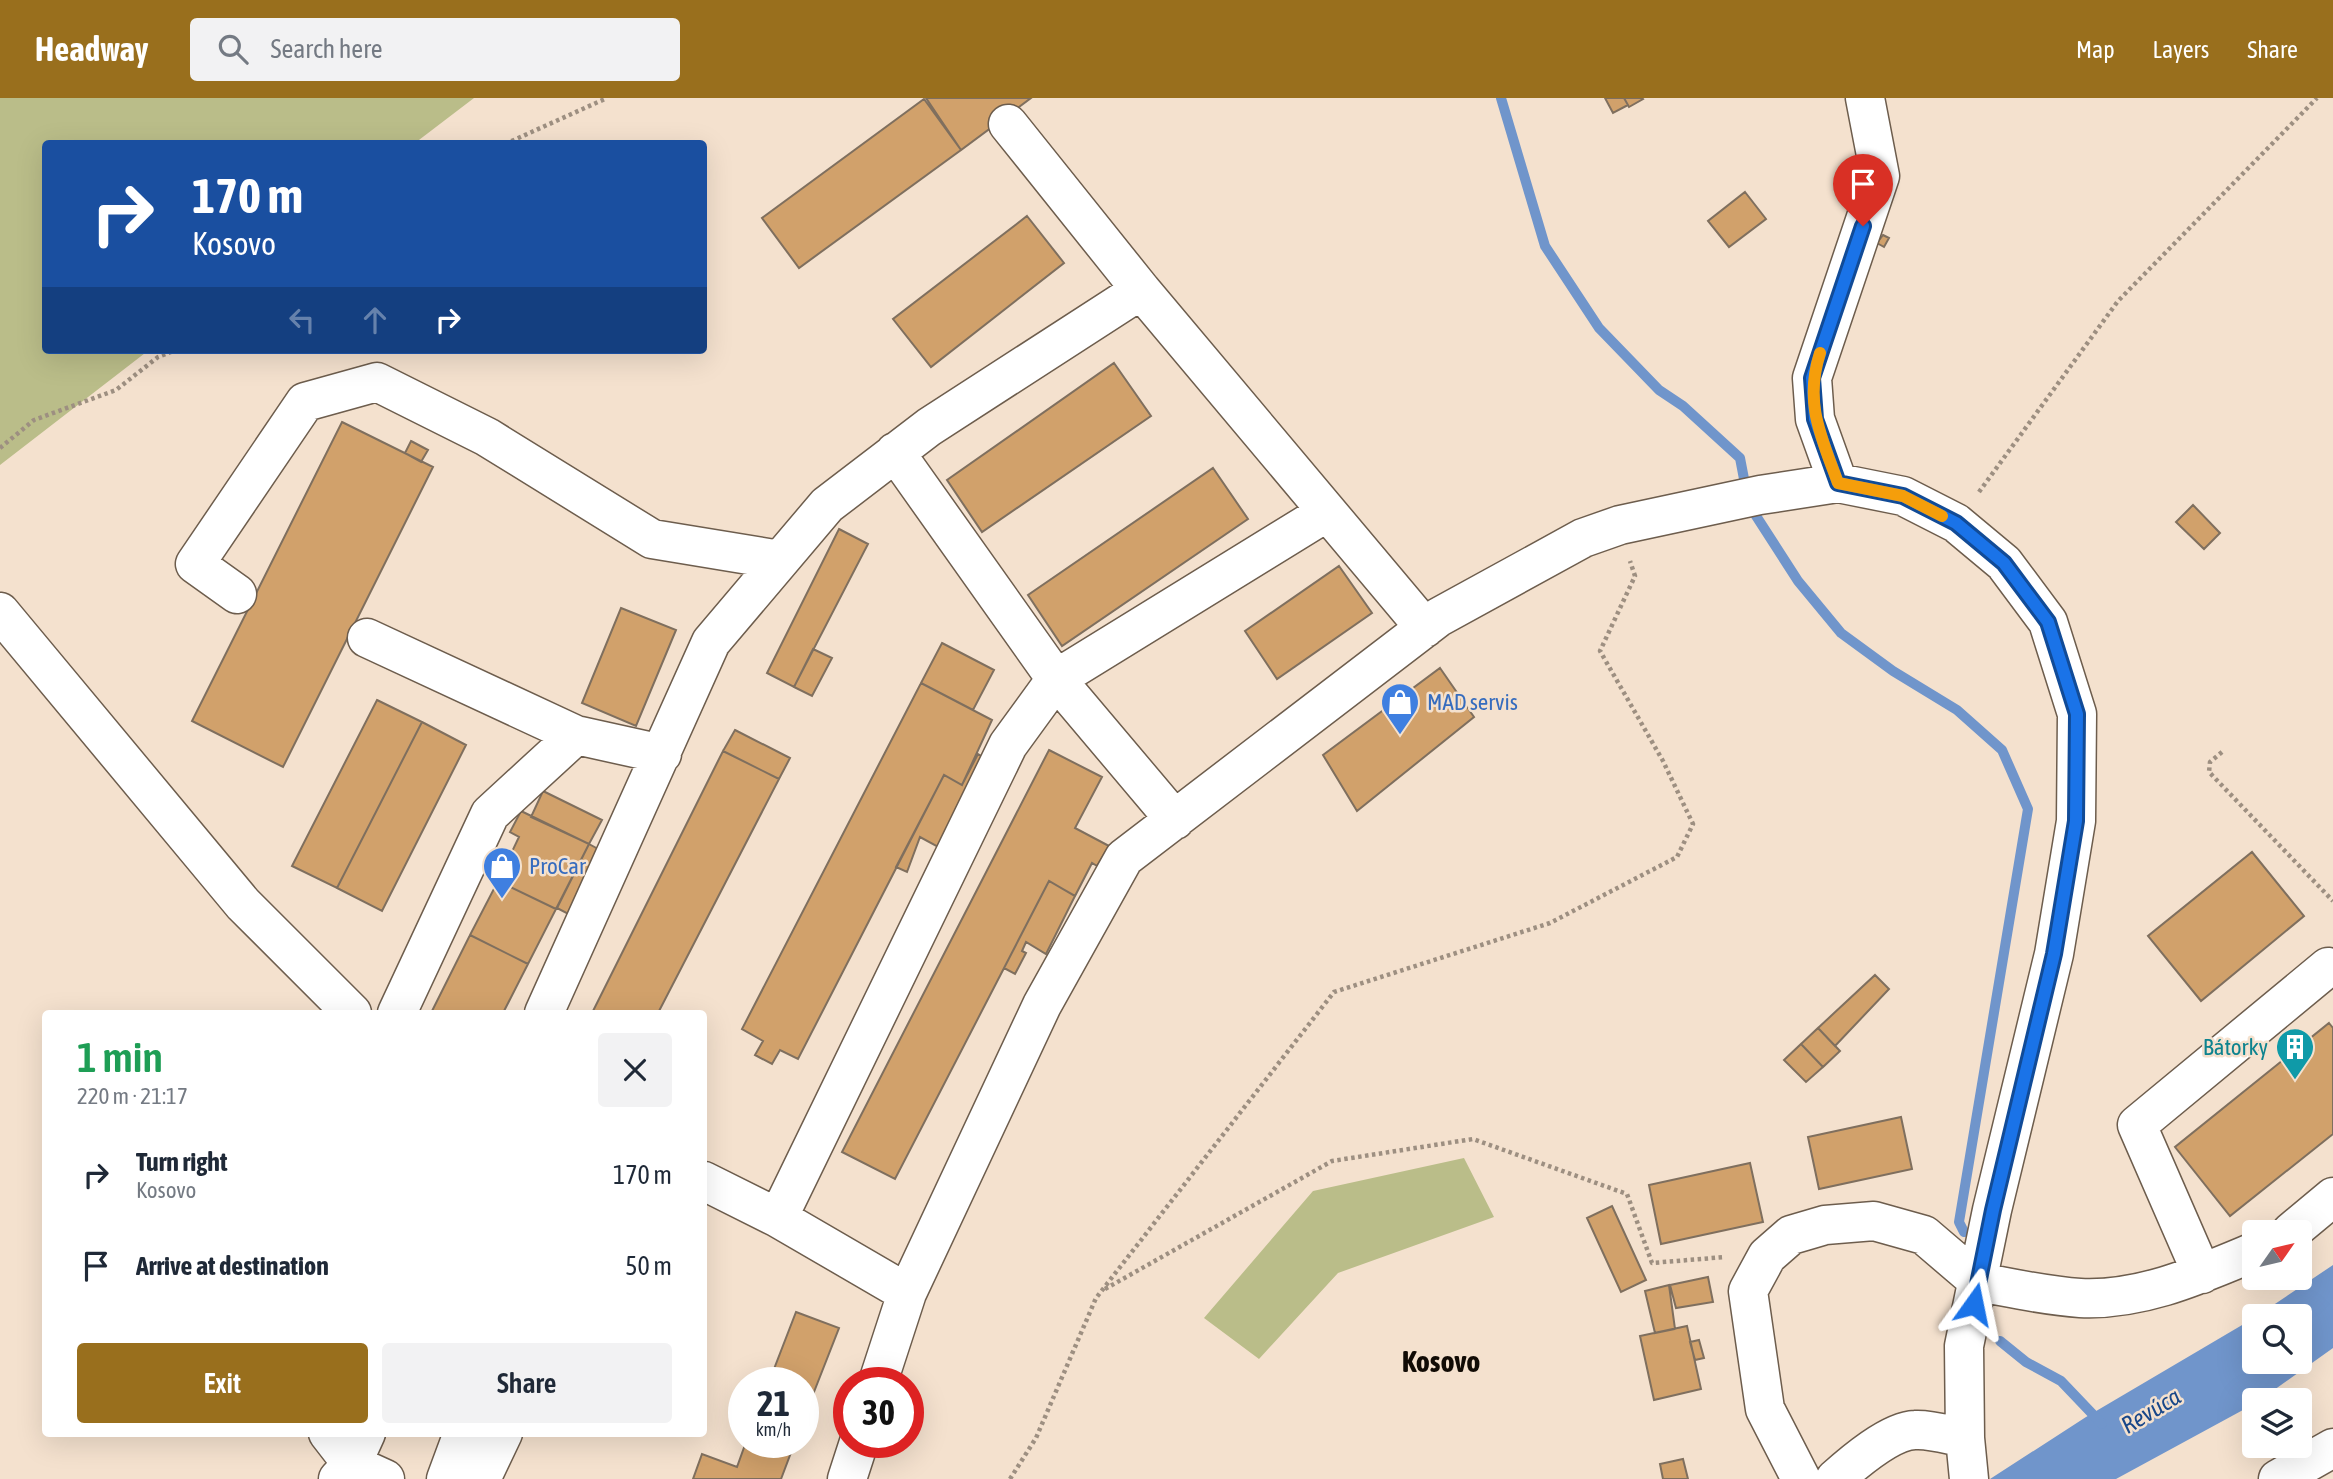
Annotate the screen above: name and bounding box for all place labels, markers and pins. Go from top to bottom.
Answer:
pin [1833,154,1893,226]
shop icon: MAD servis [1379,681,1421,736]
place label: MAD servis [1427,689,1518,715]
shop icon: ProCar [481,845,523,900]
place label: ProCar [529,853,587,879]
building icon: Bátorky [2274,1026,2316,1081]
place label: Bátorky [2203,1034,2268,1060]

